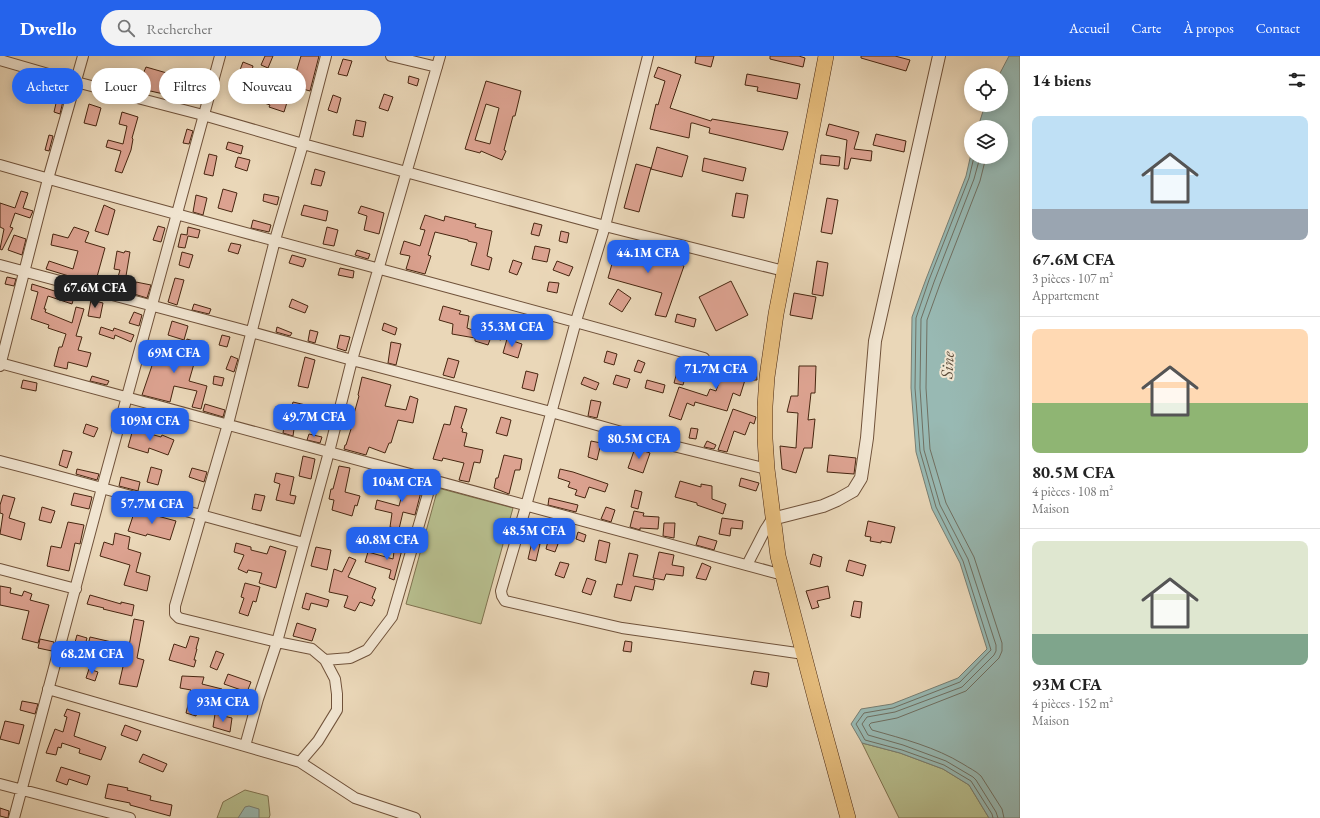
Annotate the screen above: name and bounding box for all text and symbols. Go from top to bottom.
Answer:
search box [101,10,381,46]
text: Dwello [20,16,77,41]
icon: search [115,17,137,39]
text: Rechercher [147,19,212,38]
text: Accueil [1069,19,1110,37]
text: Carte [1132,19,1162,37]
text: À propos [1184,19,1234,37]
text: Contact [1256,19,1300,37]
chip: Acheter [12,68,83,104]
chip: Louer [91,68,151,104]
chip: Filtres [159,68,220,104]
chip: Nouveau [228,68,306,104]
map controls [964,68,1008,164]
button: locate [964,68,1008,112]
text: 14 biens [1032,69,1091,91]
icon: filters [1286,69,1308,91]
button: layers [964,120,1008,164]
icon: home [1134,142,1206,214]
pin: 44.1M CFA [602,240,694,274]
text: 44.1M CFA [616,244,680,261]
text: 67.6M CFA [1032,248,1115,270]
text: 3 pièces · 107 m² [1032,270,1113,287]
pin: 67.6M CFA [49,275,141,309]
text: 67.6M CFA [63,279,127,296]
text: Appartement [1032,287,1099,304]
pin: 35.3M CFA [466,314,558,348]
text: 35.3M CFA [480,318,544,335]
pin: 69M CFA [137,340,211,374]
text: 69M CFA [147,344,201,361]
water label: Sine [935,351,959,380]
icon: home [1134,355,1206,427]
pin: 71.7M CFA [670,356,762,390]
text: 71.7M CFA [684,360,748,377]
pin: 49.7M CFA [268,404,360,438]
pin: 109M CFA [109,408,191,442]
text: 49.7M CFA [282,408,346,425]
text: 109M CFA [120,412,180,429]
pin: 80.5M CFA [593,426,685,460]
text: 80.5M CFA [607,430,671,447]
text: 80.5M CFA [1032,461,1115,483]
pin: 104M CFA [361,469,443,503]
text: 104M CFA [372,473,432,490]
text: 4 pièces · 108 m² [1032,483,1113,500]
pin: 57.7M CFA [106,491,198,525]
text: 57.7M CFA [120,495,184,512]
text: Maison [1032,500,1069,517]
pin: 48.5M CFA [488,518,580,552]
text: 48.5M CFA [502,522,566,539]
pin: 40.8M CFA [341,527,433,561]
text: 40.8M CFA [355,531,419,548]
icon: home [1134,567,1206,639]
pin: 68.2M CFA [46,641,138,675]
text: 68.2M CFA [60,645,124,662]
text: 93M CFA [1032,673,1102,695]
pin: 93M CFA [186,689,260,723]
text: 93M CFA [196,693,250,710]
text: 4 pièces · 152 m² [1032,695,1113,712]
text: Maison [1032,712,1069,729]

